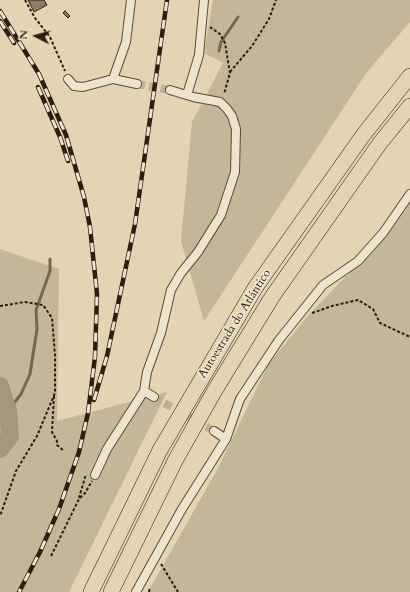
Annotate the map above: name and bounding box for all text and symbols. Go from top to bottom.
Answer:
north arrow [16,16,56,56]
text: N [16,29,32,40]
street label: Autoestrada do Atlántico [196,267,274,381]

